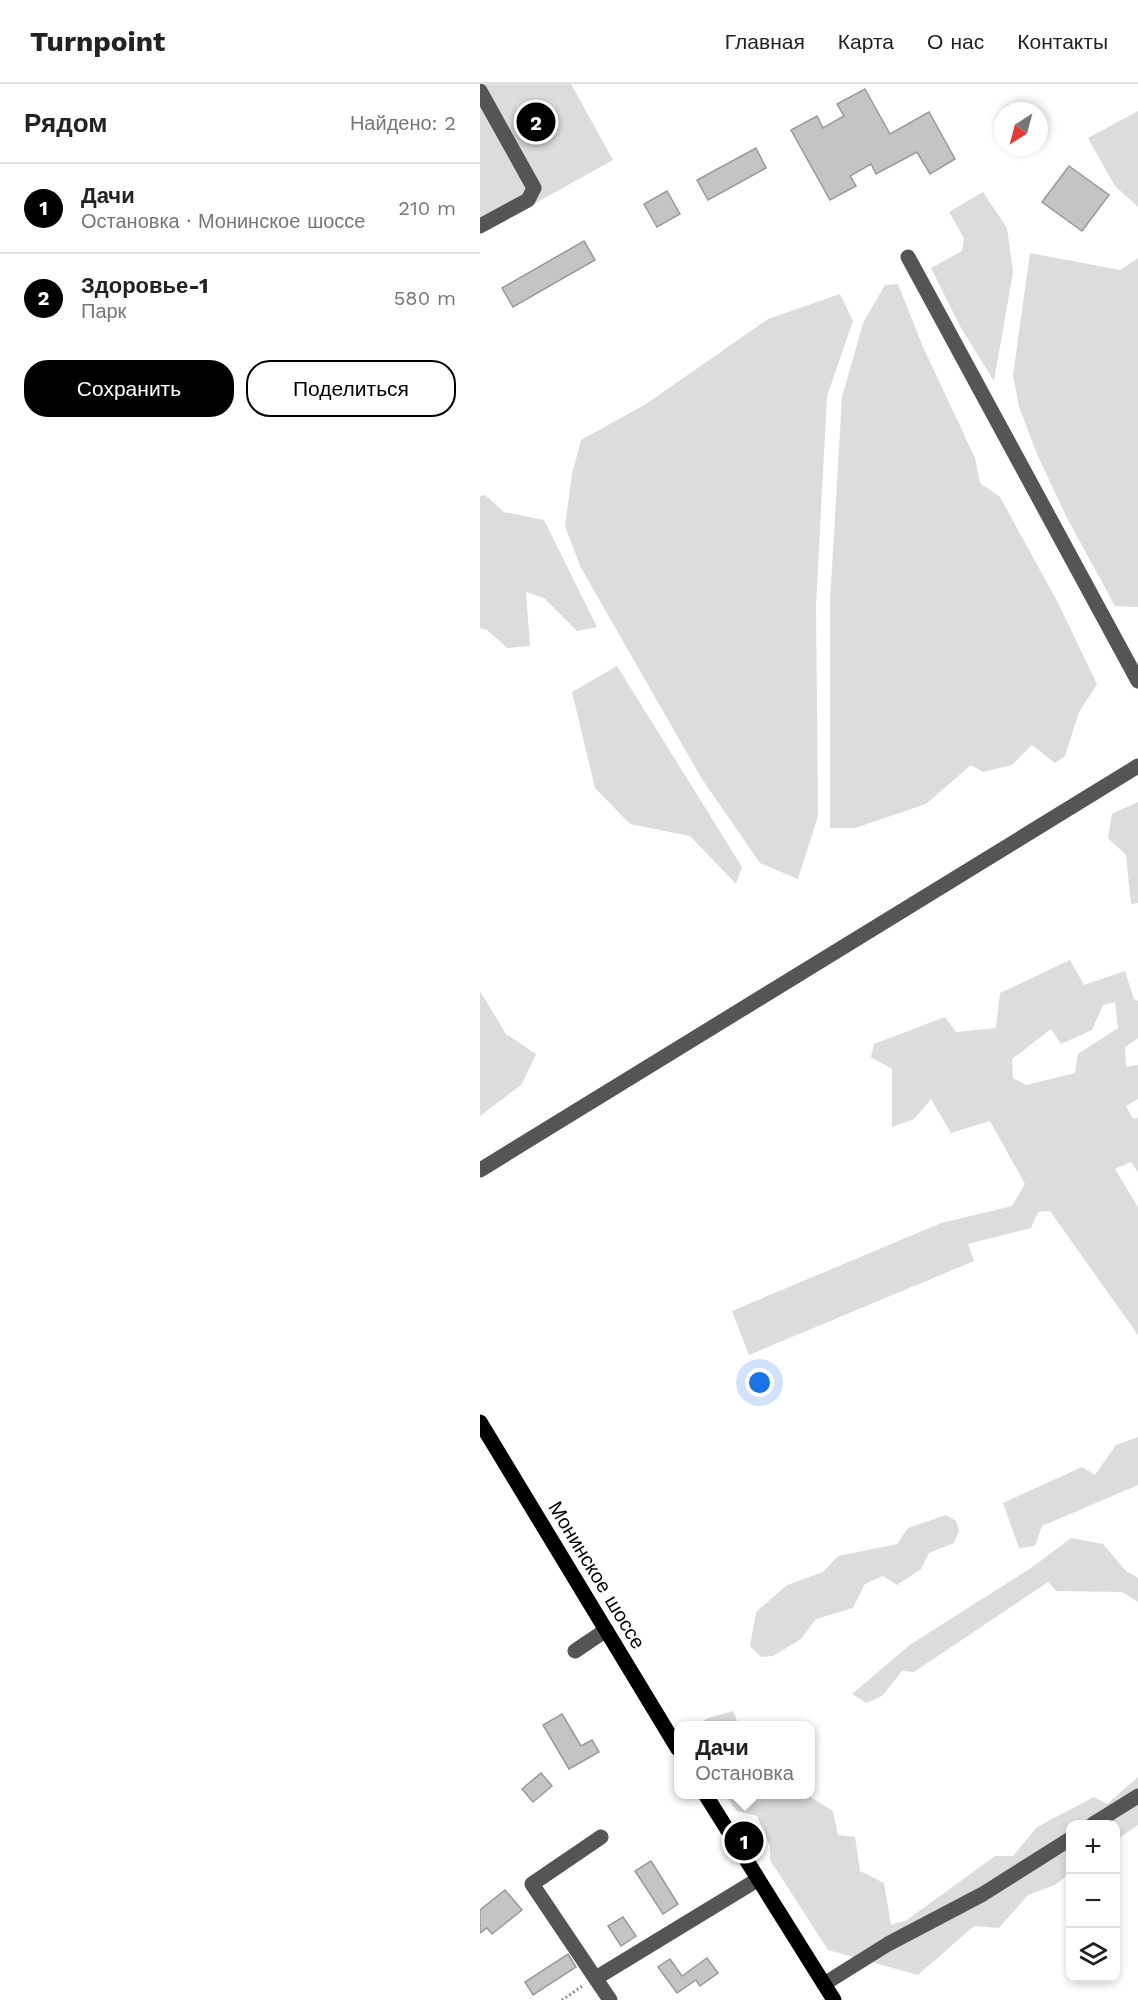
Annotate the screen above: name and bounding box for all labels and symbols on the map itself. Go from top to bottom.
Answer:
pin: 2 [516,99,556,144]
north arrow [994,102,1048,156]
your location [745,1368,774,1397]
street label: Монинское шоссе [544,1497,650,1653]
pin: 1 [724,1818,764,1864]

